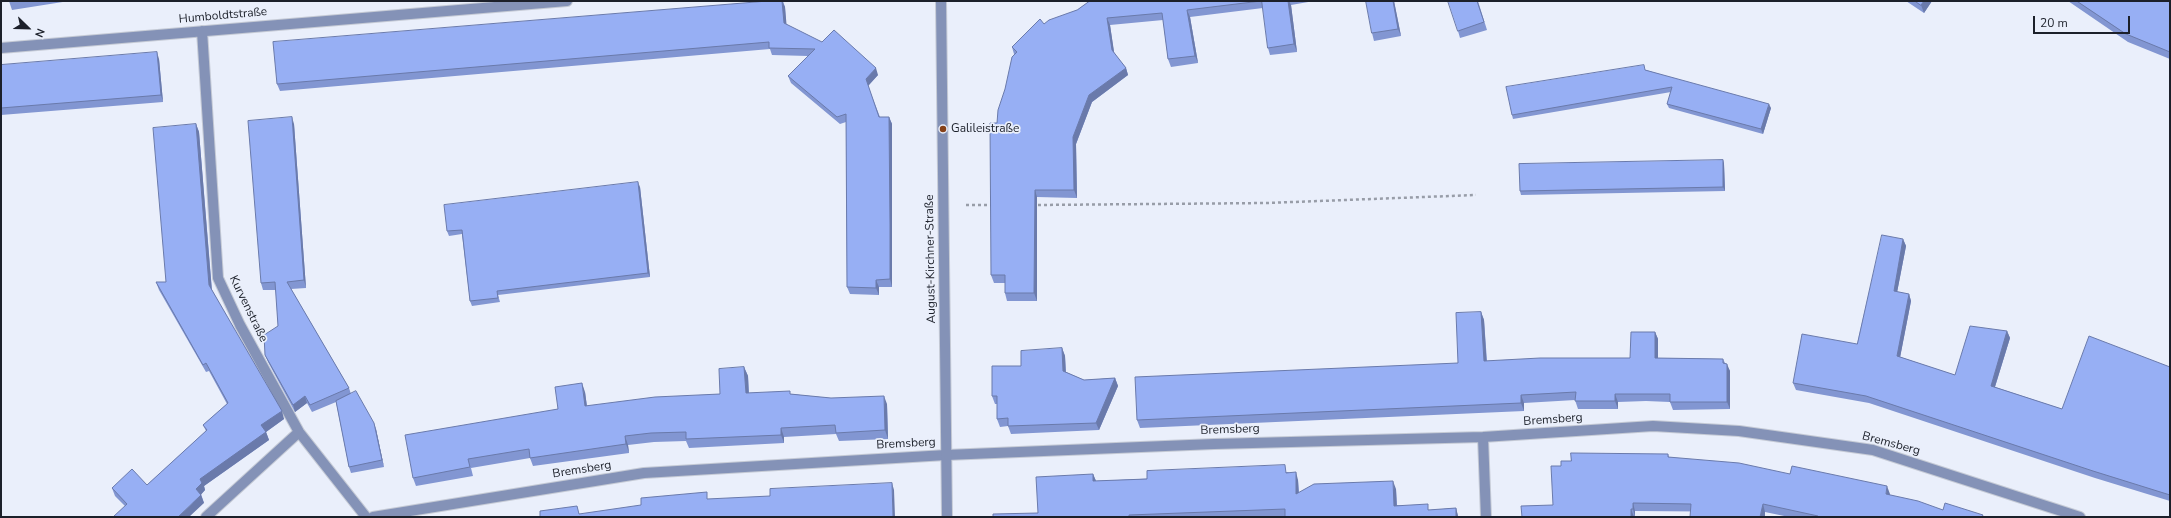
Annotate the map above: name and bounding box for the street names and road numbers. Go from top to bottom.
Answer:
street label: Humboldtstraße [178,5,268,27]
street label: August-Kirchner-Straße [923,194,939,324]
street label: Kurvenstraße [226,273,270,345]
street label: Bremsberg [1523,411,1583,429]
street label: Bremsberg [1200,422,1260,438]
street label: Bremsberg [1860,429,1922,459]
street label: Bremsberg [876,435,936,453]
street label: Bremsberg [552,458,612,482]

